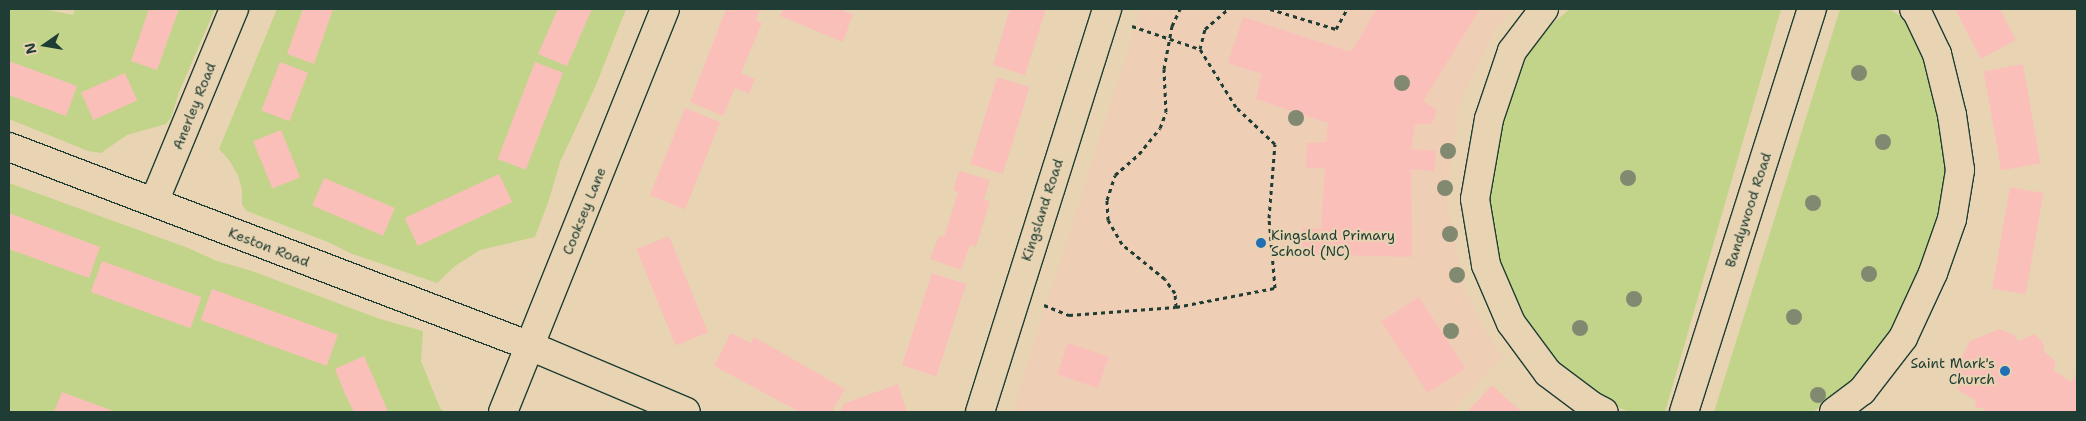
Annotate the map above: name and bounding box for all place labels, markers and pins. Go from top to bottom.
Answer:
place label: Kingsland Primary School (NC) [1271,227,1395,260]
marker: Kingsland Primary School (NC) [1255,237,1267,249]
place label: Saint Mark's Church [1910,355,1995,388]
marker: Saint Mark's Church [1999,365,2011,377]

